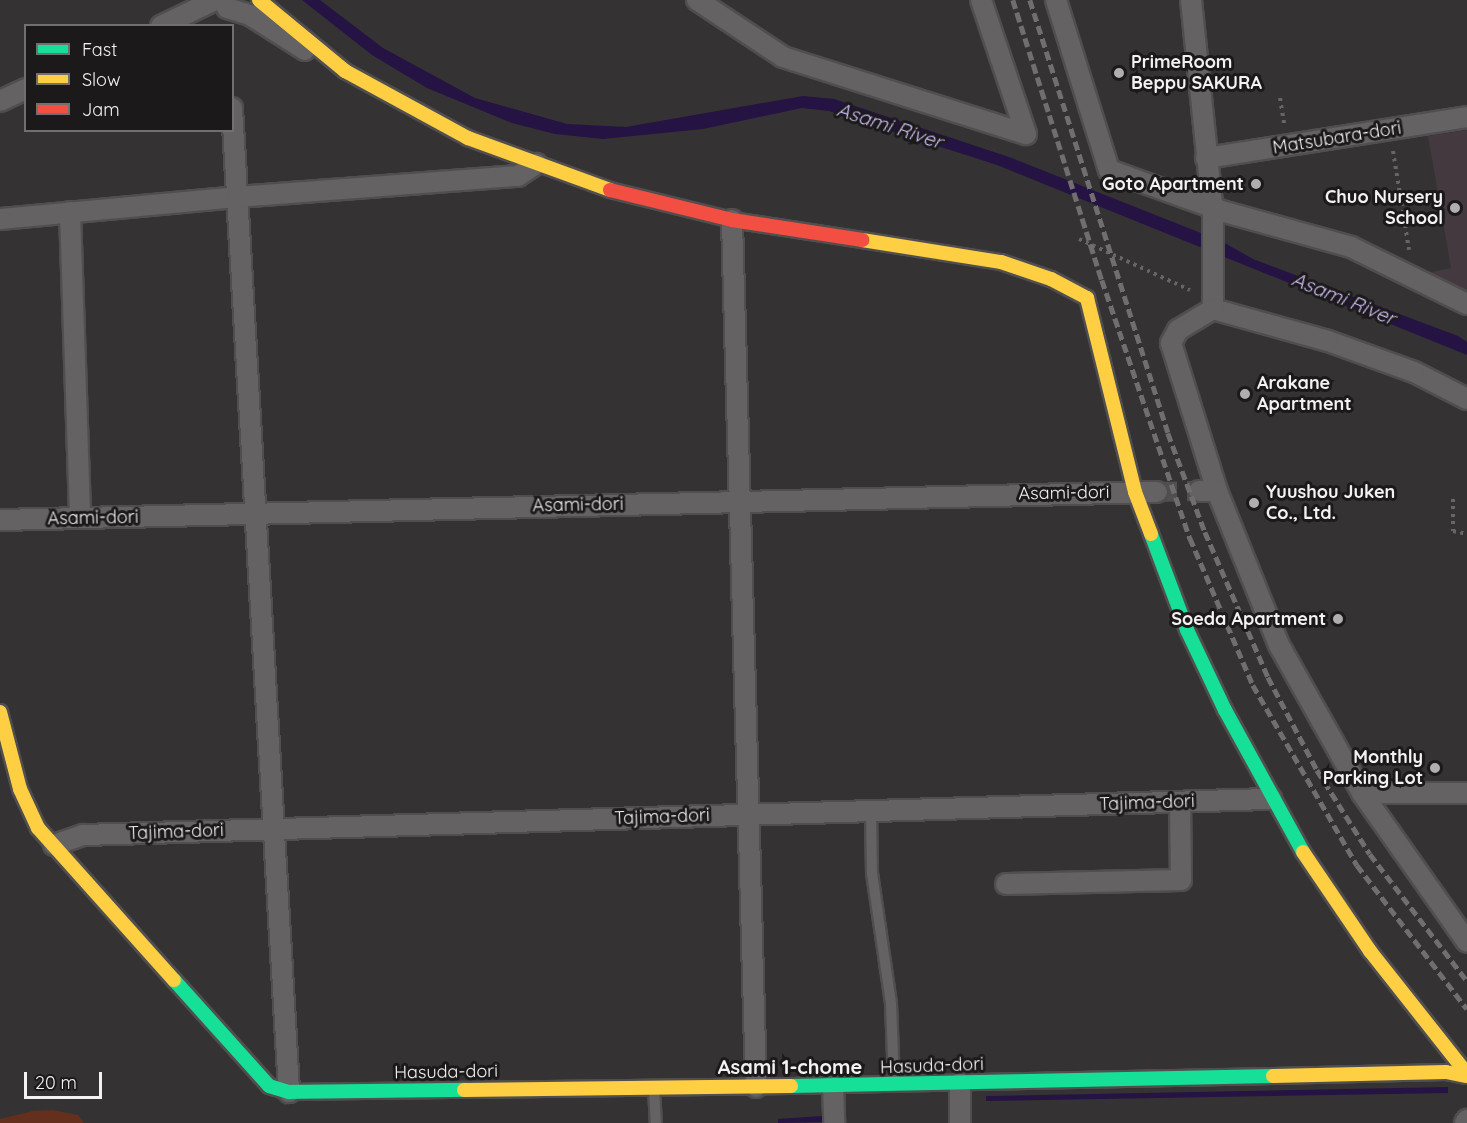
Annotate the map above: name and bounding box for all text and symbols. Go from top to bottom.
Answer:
legend [24,24,234,132]
text: Fast [82,38,117,61]
place label: PrimeRoom Beppu SAKURA [1131,52,1262,94]
marker: PrimeRoom Beppu SAKURA [1112,66,1126,80]
text: Slow [82,68,120,91]
water label: Asami River [834,97,946,153]
text: Jam [82,98,120,121]
street label: Matsubara-dori [1271,117,1403,159]
place label: Goto Apartment [1102,173,1244,195]
marker: Goto Apartment [1249,177,1263,191]
place label: Chuo Nursery School [1325,187,1443,230]
marker: Chuo Nursery School [1448,201,1462,215]
water label: Asami River [1289,266,1399,330]
place label: Arakane Apartment [1257,373,1352,416]
marker: Arakane Apartment [1238,387,1252,401]
street label: Asami-dori [1018,481,1110,505]
place label: Yuushou Juken Co., Ltd. [1266,482,1395,524]
street label: Asami-dori [532,493,624,517]
marker: Yuushou Juken Co., Ltd. [1247,496,1261,510]
street label: Asami-dori [47,506,139,530]
place label: Soeda Apartment [1171,608,1326,630]
marker: Soeda Apartment [1331,612,1345,626]
place label: Monthly Parking Lot [1323,747,1423,789]
marker: Monthly Parking Lot [1428,761,1442,775]
street label: Tajima-dori [1099,791,1195,815]
street label: Tajima-dori [614,805,710,829]
street label: Tajima-dori [128,820,224,844]
street label: Hasuda-dori [880,1053,984,1079]
district label: Asami 1-chome [718,1054,862,1078]
scale bar [27,1060,105,1098]
street label: Hasuda-dori [394,1060,498,1084]
text: 20 m [35,1071,77,1094]

